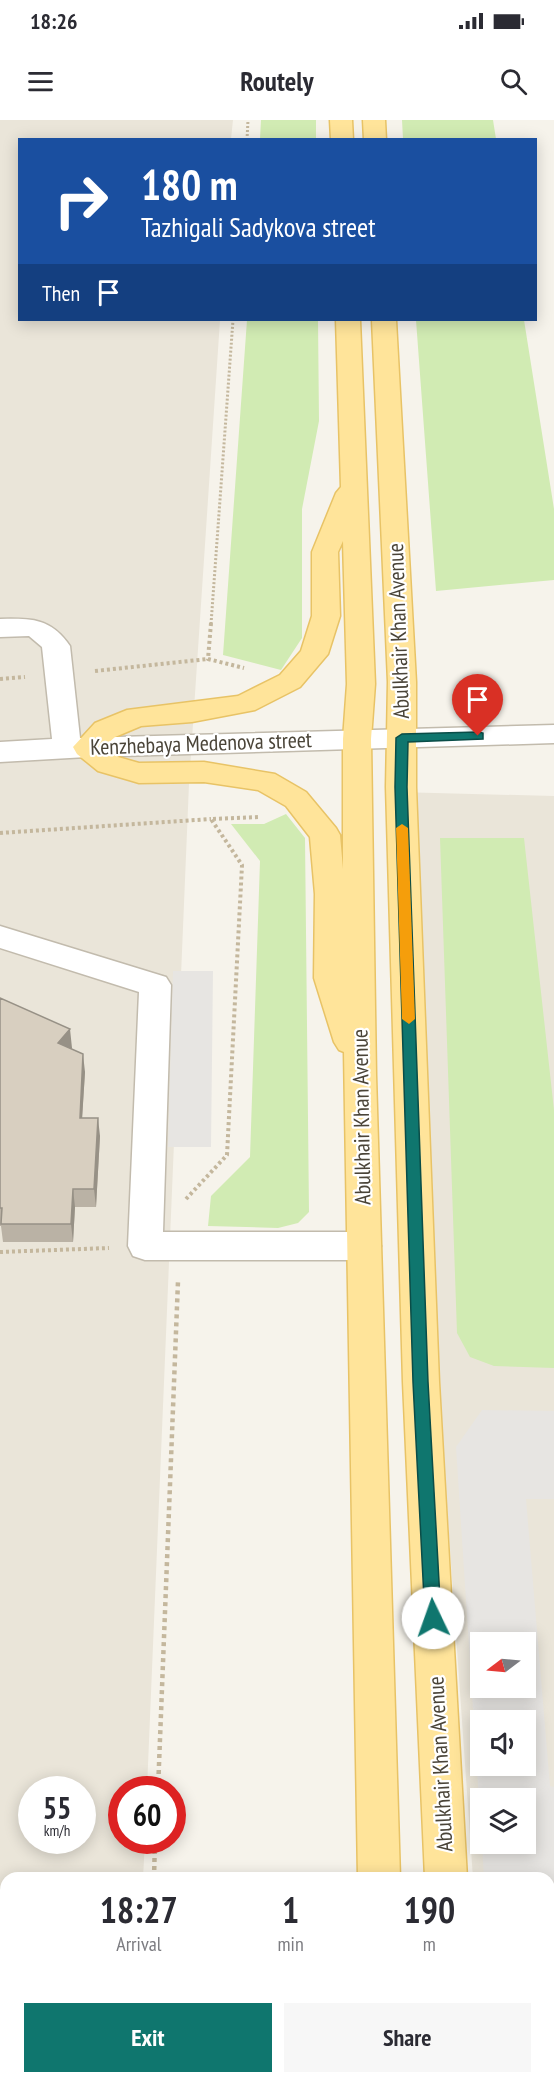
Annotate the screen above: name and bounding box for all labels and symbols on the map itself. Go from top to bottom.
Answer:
street label: Abulkhair Khan Avenue [381,543,415,719]
pin [452,674,503,736]
street label: Kenzhebaya Medenova street [90,725,312,761]
street label: Abulkhair Khan Avenue [345,1029,377,1205]
position arrow [401,1586,465,1650]
north arrow [470,1632,536,1698]
street label: Abulkhair Khan Avenue [421,1675,459,1853]
speed limit sign: 60 [108,1776,186,1854]

